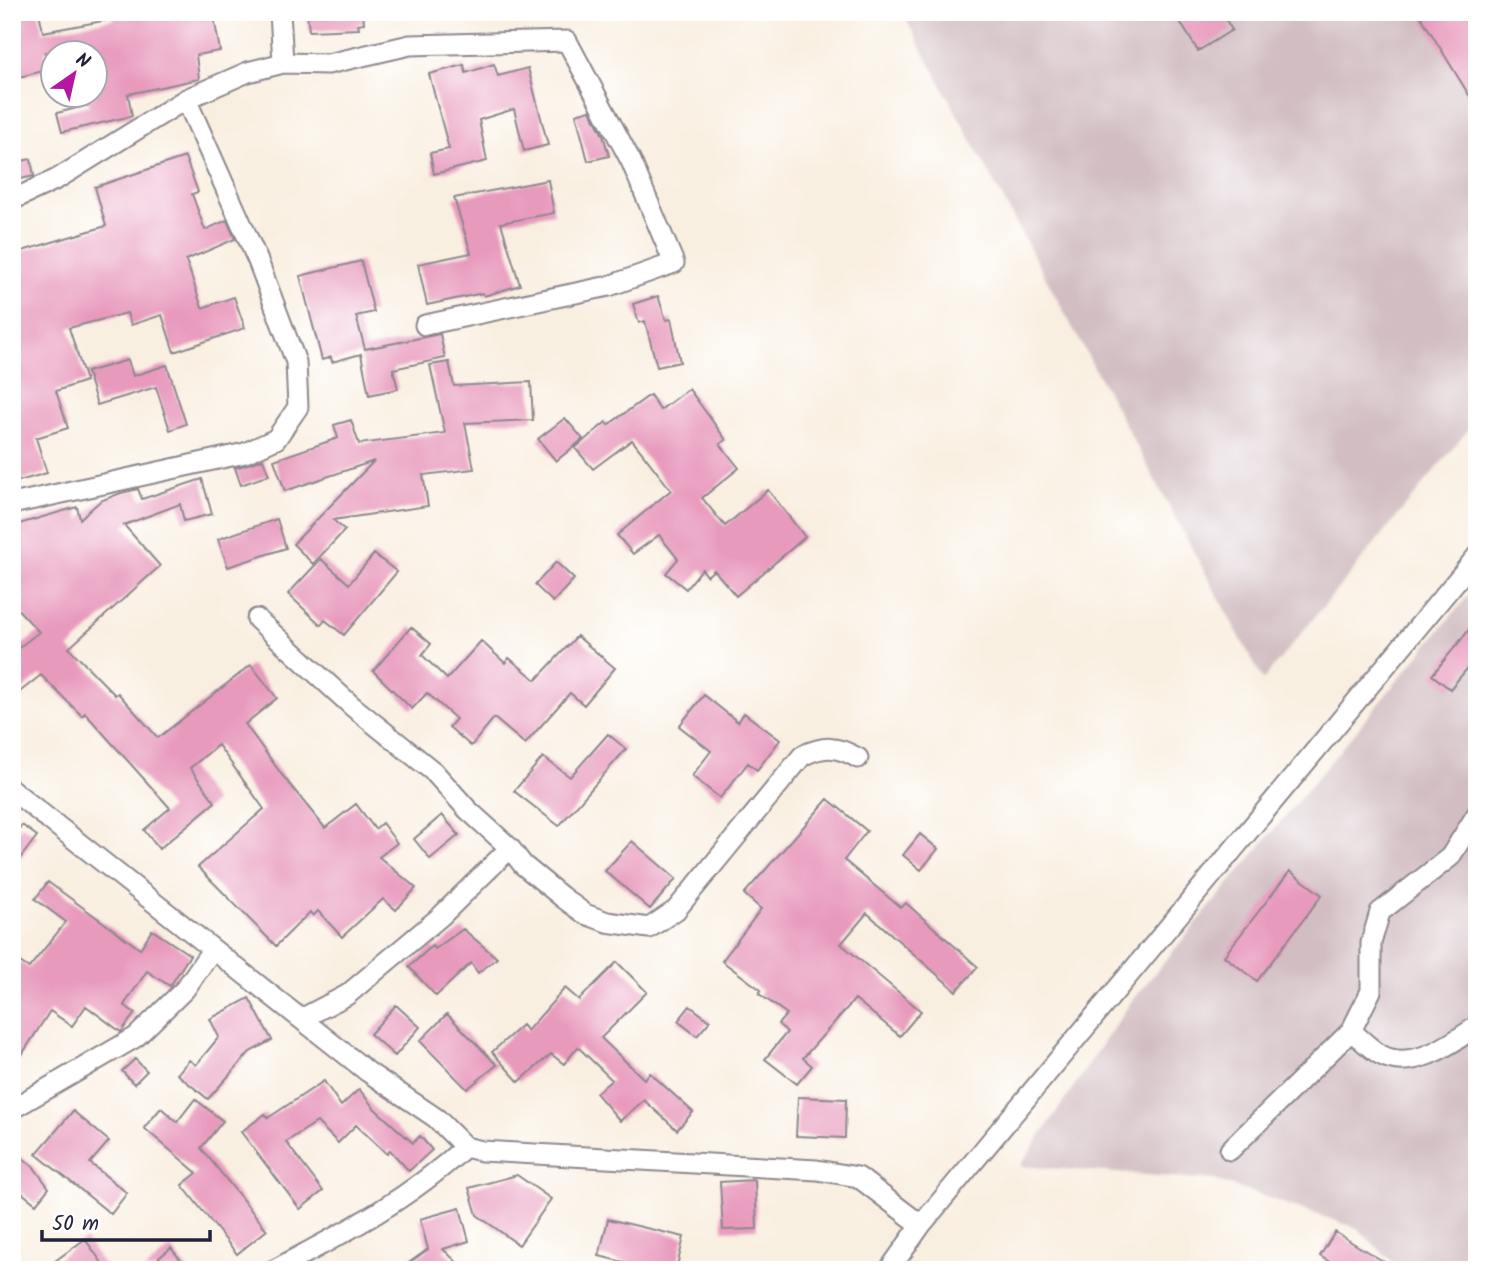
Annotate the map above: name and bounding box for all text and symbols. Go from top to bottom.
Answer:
north arrow [38,38,108,108]
text: N [69,46,96,77]
scale bar [42,1198,210,1242]
text: 50 m [52,1208,99,1241]

